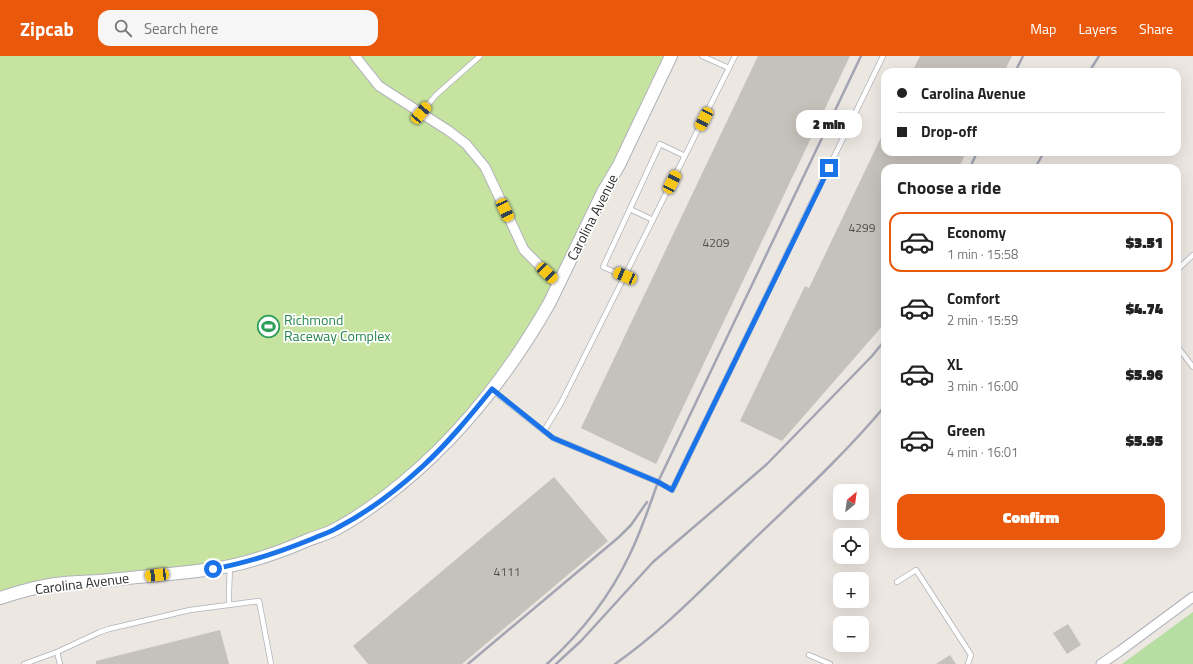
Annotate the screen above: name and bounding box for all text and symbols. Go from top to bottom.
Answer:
search box [98,10,378,46]
text: Zipcab [20,14,74,43]
icon: search [112,17,134,39]
text: Search here [144,17,218,40]
text: Map [1030,18,1056,39]
text: Layers [1078,18,1117,39]
text: Share [1139,18,1173,39]
text: Carolina Avenue [921,82,1026,105]
car [409,100,433,126]
car [693,106,715,132]
callout: 2 min [796,110,862,138]
text: 2 min [813,114,845,134]
text: Drop-off [921,120,977,143]
route end [820,159,838,177]
car [661,169,683,195]
street label: Carolina Avenue [561,170,623,264]
text: Choose a ride [897,174,1001,201]
car [494,197,516,223]
house number: 4299 [849,218,876,237]
text: Economy [947,221,1006,244]
icon: car [899,224,935,260]
text: $3.51 [1126,231,1163,254]
house number: 4209 [703,233,730,252]
text: 1 min · 15:58 [947,244,1018,264]
car [534,260,560,286]
car [612,266,638,286]
text: Comfort [947,287,1000,310]
icon: car [899,290,935,326]
text: $4.74 [1126,297,1163,320]
place label: Richmond Raceway Complex [284,309,391,346]
text: 2 min · 15:59 [947,310,1018,330]
sports icon: Richmond Raceway Complex [255,314,281,340]
text: XL [947,353,963,376]
icon: car [899,356,935,392]
text: $5.96 [1126,363,1163,386]
text: 3 min · 16:00 [947,376,1018,396]
text: Green [947,419,985,442]
icon: car [899,422,935,458]
text: $5.95 [1126,429,1163,452]
text: 4 min · 16:01 [947,442,1018,462]
north arrow [833,484,869,520]
map controls [833,484,869,652]
button: Confirm [897,494,1165,540]
button: locate [833,528,869,564]
route start [204,560,222,578]
house number: 4111 [494,562,520,581]
street label: Carolina Avenue [34,567,130,599]
car [144,568,170,582]
button: + [833,572,869,608]
button: − [833,616,869,652]

